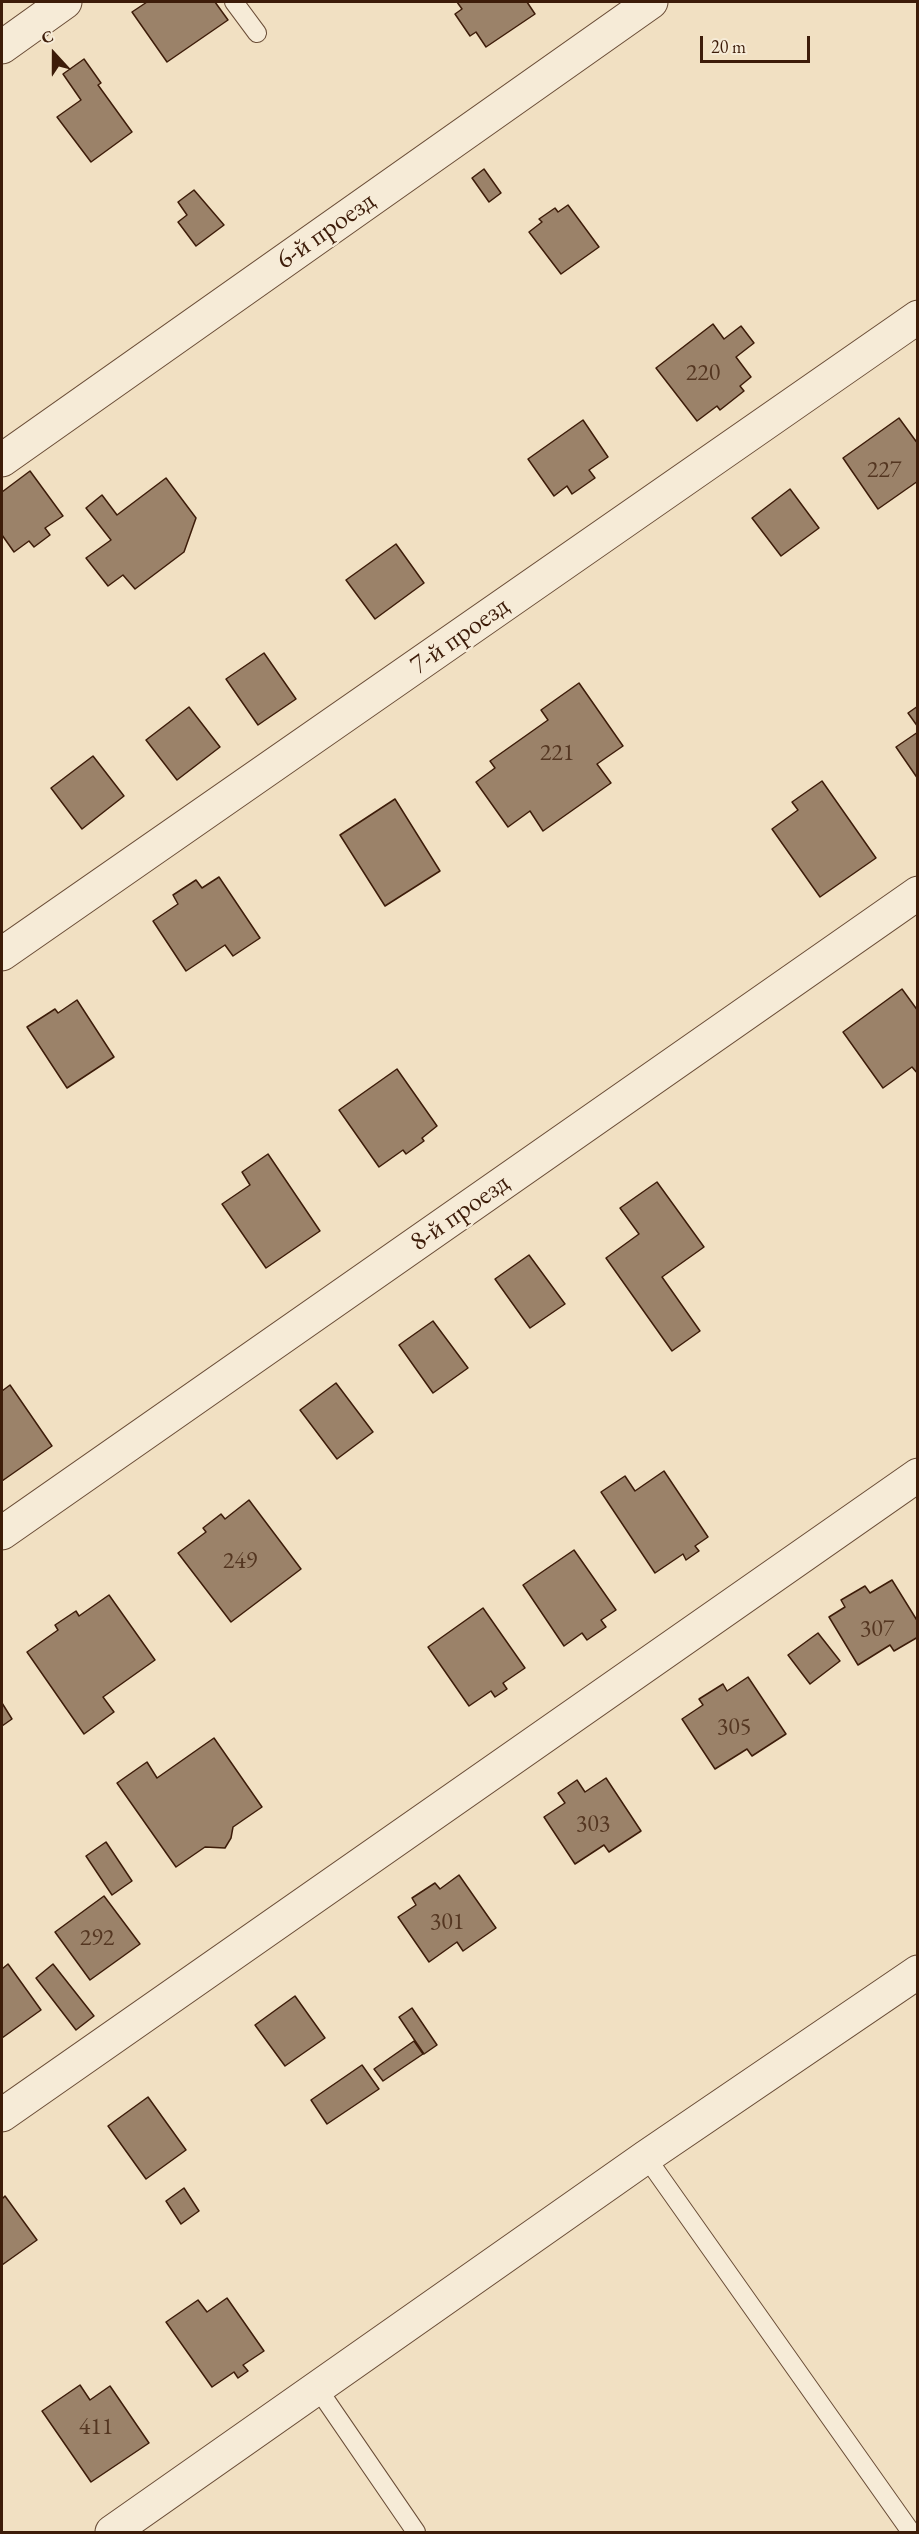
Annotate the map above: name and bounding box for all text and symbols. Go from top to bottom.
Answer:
north arrow [24,24,84,84]
scale bar [703,24,812,62]
text: С [38,25,56,49]
text: 20 m [711,35,746,58]
street label: 6-й проезд [270,185,382,277]
house number: 220 [686,359,720,387]
house number: 227 [867,456,901,484]
street label: 7-й проезд [404,590,516,682]
house number: 221 [540,739,574,767]
street label: 8-й проезд [404,1167,516,1259]
house number: 249 [223,1547,257,1575]
house number: 307 [860,1615,894,1643]
house number: 305 [717,1713,751,1741]
house number: 303 [576,1810,610,1838]
house number: 301 [430,1908,464,1936]
house number: 292 [80,1924,114,1952]
house number: 411 [79,2413,113,2441]

